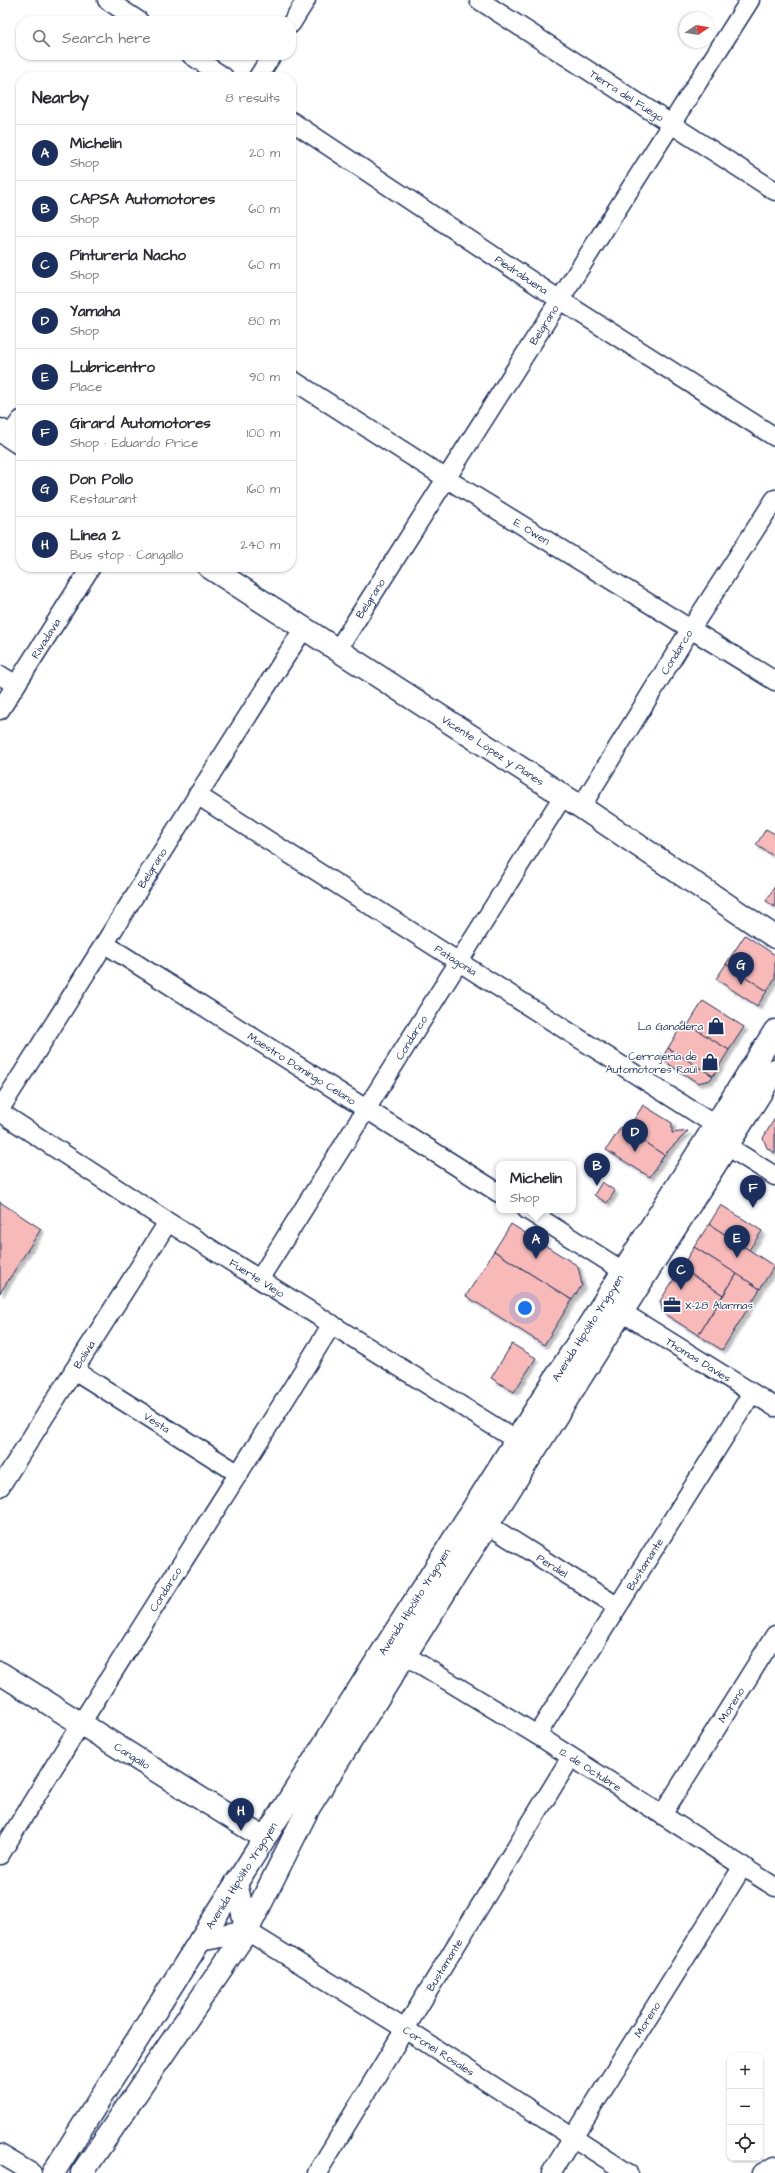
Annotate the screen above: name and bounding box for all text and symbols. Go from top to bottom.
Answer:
north arrow [679,12,715,48]
search box [16,16,296,60]
icon: search [30,27,52,49]
text: Search here [62,28,151,49]
street label: Tierra del Fuego [587,66,667,126]
text: Nearby [32,86,89,110]
text: 8 results [225,89,280,107]
text: Michelin [70,133,122,154]
text: A [41,144,49,162]
text: 20 m [249,144,280,162]
text: Shop [70,154,99,172]
text: CAPSA Automotores [70,189,215,210]
text: B [40,200,50,218]
text: 60 m [248,200,280,218]
text: Shop [70,210,99,228]
text: Pinturería Nacho [70,245,186,266]
street label: Piedrabuena [492,252,551,298]
text: C [40,256,50,274]
text: 60 m [248,256,280,274]
text: Shop [70,266,99,284]
text: Yamaha [70,301,120,322]
street label: Belgrano [526,302,563,348]
text: D [41,312,49,330]
text: 80 m [248,312,280,330]
text: Shop [70,322,99,340]
text: Lubricentro [70,357,155,378]
text: E [41,368,49,386]
text: 90 m [249,368,280,386]
text: Place [70,378,102,396]
text: Girard Automotores [70,413,211,434]
text: F [40,424,50,442]
text: 100 m [247,424,280,442]
text: Shop · Eduardo Price [70,434,198,452]
text: Don Pollo [70,469,133,490]
text: G [40,480,50,498]
text: 160 m [247,480,280,498]
text: Restaurant [70,490,137,508]
street label: E. Owen [511,515,553,549]
text: Línea 2 [70,525,121,546]
text: H [41,536,49,554]
text: 240 m [240,536,280,554]
text: Bus stop · Cangallo [70,546,183,564]
street label: Belgrano [352,575,389,621]
street label: Rivadavia [28,615,65,662]
street label: Condarco [657,626,697,677]
street label: Vicente López y Planes [439,712,547,790]
street label: Belgrano [134,845,171,891]
street label: Patagonia [432,941,480,980]
pin: G [728,952,754,985]
street label: Condarco [392,1012,432,1063]
shop icon: La Ganadera [706,1016,726,1036]
place label: La Ganadera [638,1019,703,1034]
street label: Maestro Domingo Celano [245,1029,359,1109]
place label: Cerrajería de Automotores Raúl [606,1049,697,1077]
shop icon: Cerrajería de Automotores Raúl [700,1052,720,1072]
pin: D [622,1119,648,1152]
pin: B [584,1153,610,1186]
popup [496,1161,576,1213]
text: Michelin [510,1168,562,1189]
pin: F [740,1175,766,1208]
text: Shop [510,1189,539,1207]
pin: E [724,1225,750,1258]
pin: A [523,1226,549,1259]
street label: Fuerte Viejo [226,1255,288,1302]
pin: C [668,1257,694,1290]
street label: Avenida Hipólito Yrigoyen [548,1271,627,1384]
office icon: X-28 Alarmas [662,1295,682,1315]
your location [515,1298,535,1318]
place label: X-28 Alarmas [685,1298,753,1313]
street label: Thomas Davies [663,1334,734,1386]
street label: Bolivia [70,1337,99,1372]
street label: Vesta [141,1409,173,1437]
street label: Bustamante [623,1535,667,1593]
street label: Avenida Hipólito Yrigoyen [375,1545,454,1658]
street label: Perdiel [534,1550,571,1581]
street label: Condarco [146,1564,186,1615]
street label: Moreno [715,1684,749,1726]
street label: Cangallo [111,1739,154,1773]
street label: 12 de Octubre [557,1744,624,1795]
pin: H [228,1798,254,1831]
street label: Avenida Hipólito Yrigoyen [202,1819,281,1932]
street label: Bustamante [423,1936,466,1994]
street label: Moreno [631,1999,665,2040]
street label: Coronel Rosales [400,2023,477,2080]
map controls [727,2053,763,2161]
button: + [727,2053,763,2089]
button: − [727,2089,763,2125]
button: locate [727,2125,763,2161]

